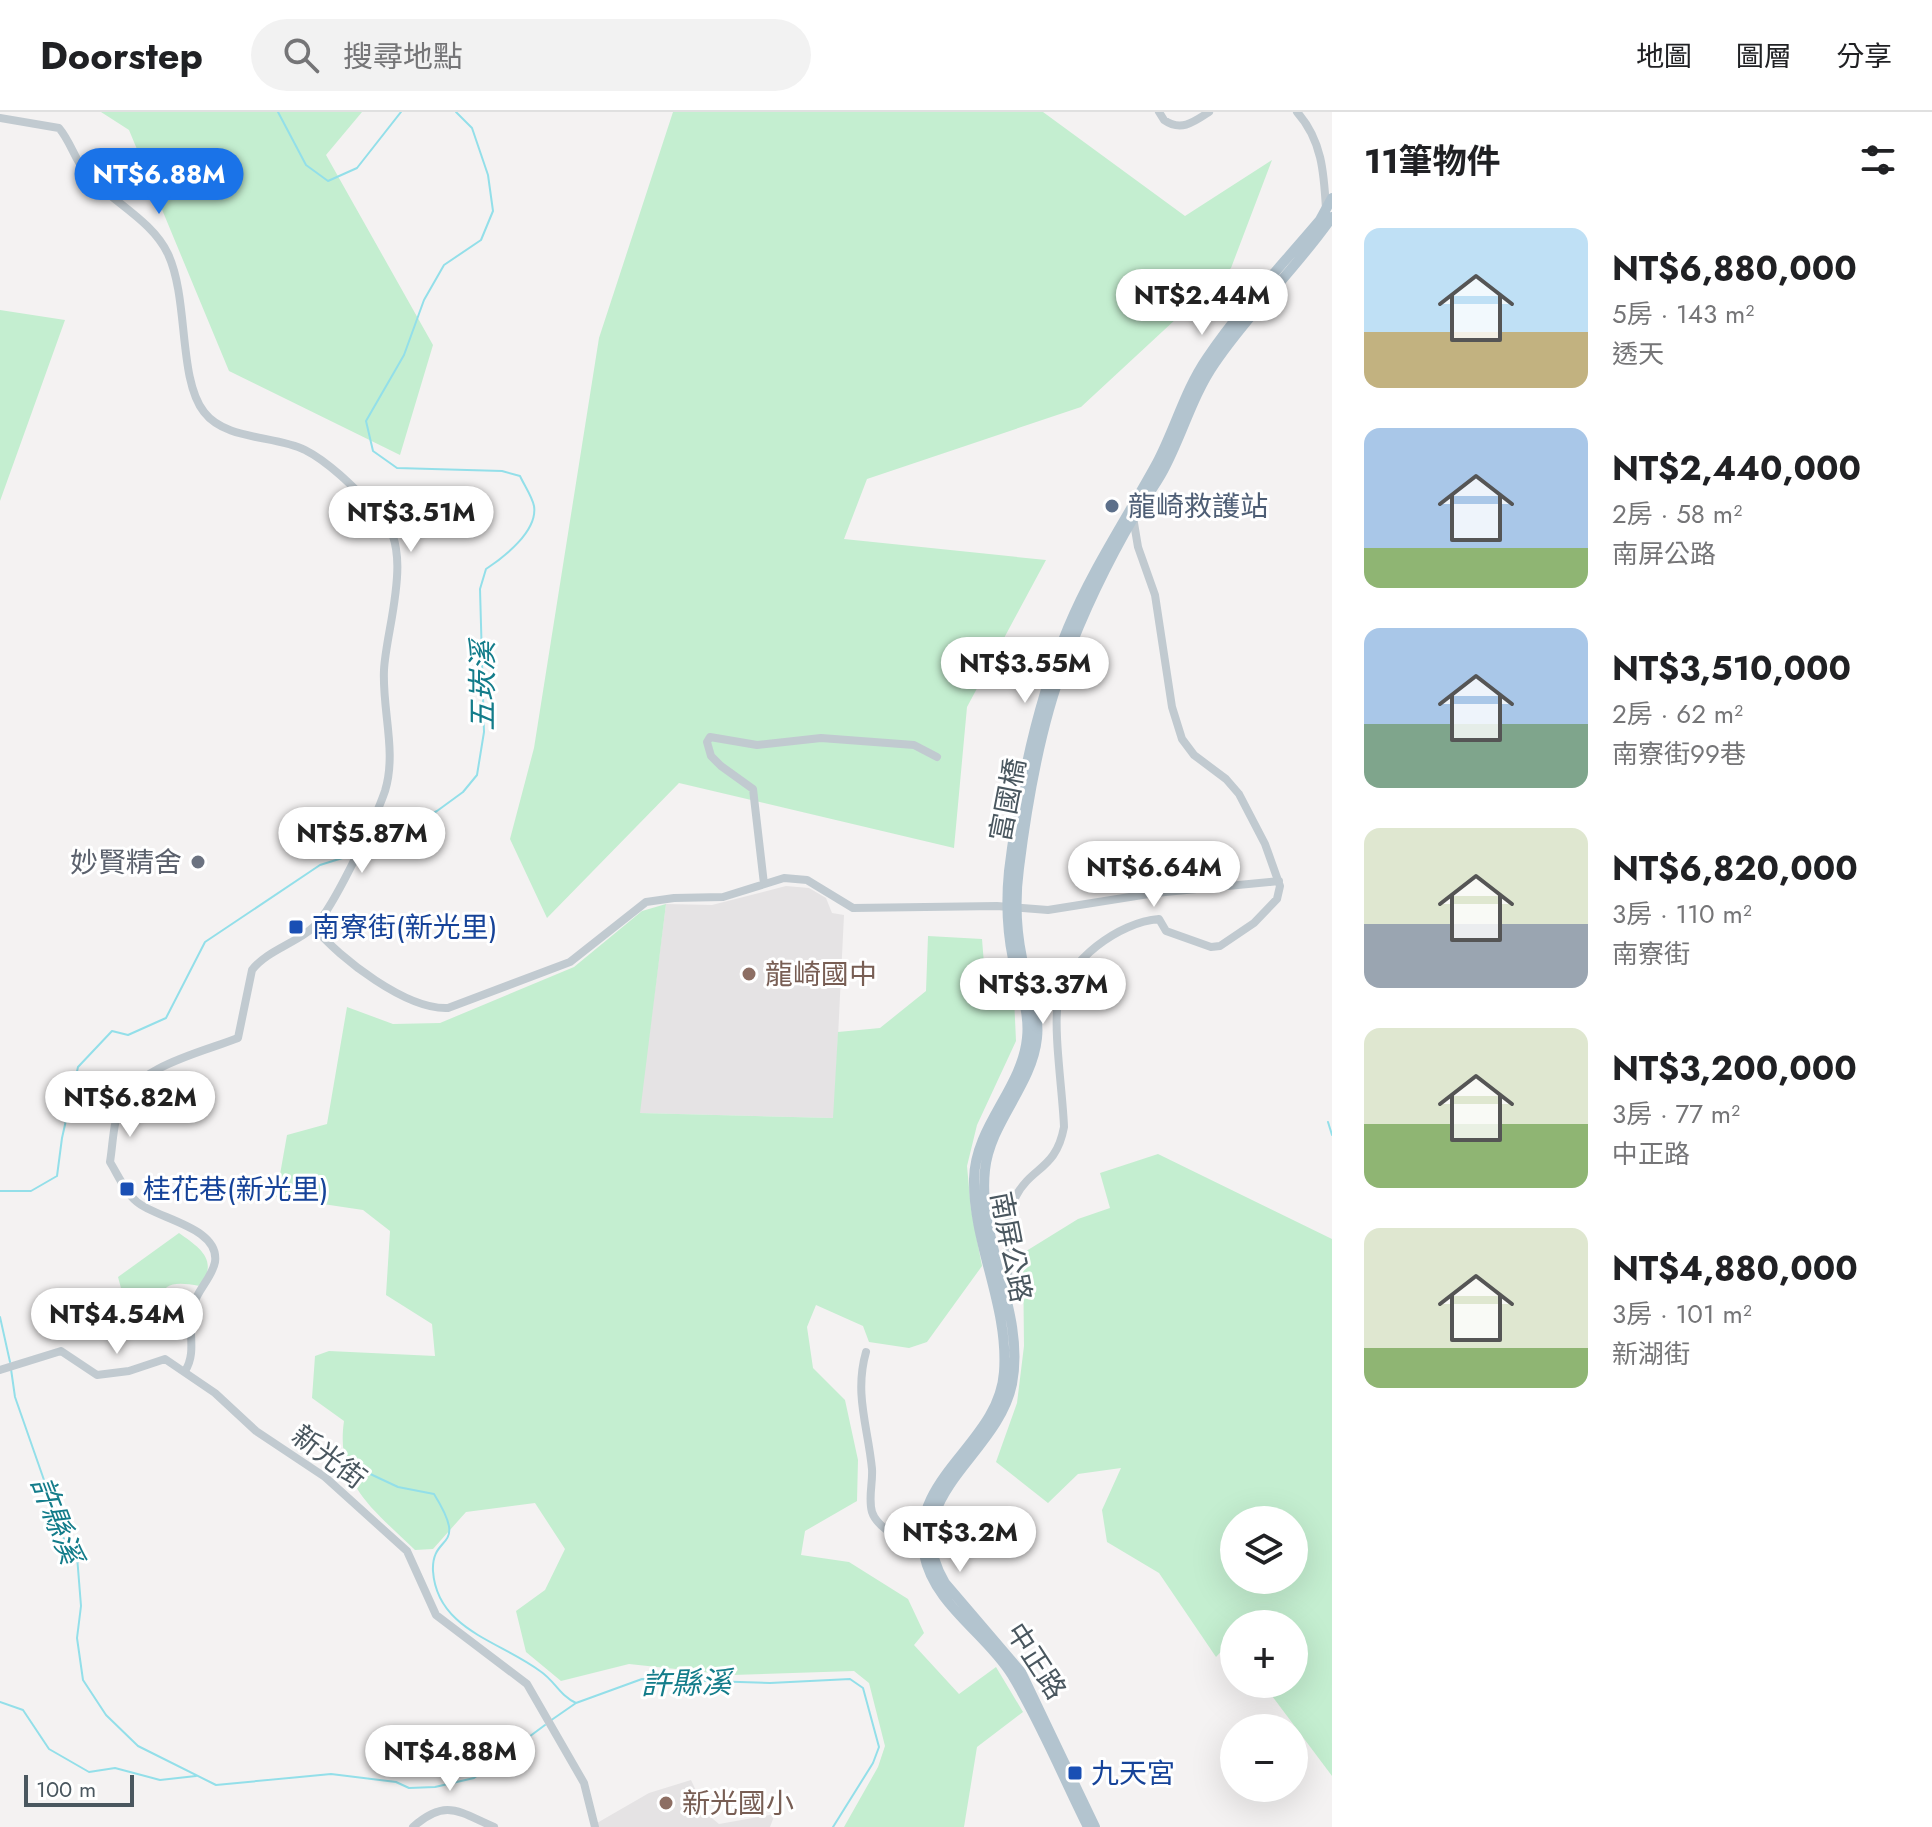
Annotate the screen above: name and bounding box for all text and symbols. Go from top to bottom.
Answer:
search box [251,19,811,91]
text: Doorstep [40,28,203,83]
icon: search [279,33,323,77]
text: 搜尋地點 [343,35,463,78]
text: 地圖 [1636,36,1692,77]
text: 圖層 [1736,36,1792,77]
text: 分享 [1836,36,1892,77]
text: 11筆物件 [1364,137,1501,186]
icon: filters [1856,138,1900,182]
pin: NT$6.88M [76,148,242,216]
text: NT$6.88M [93,155,225,193]
text: NT$6,880,000 [1612,244,1857,293]
icon: home [1428,260,1524,356]
pin: NT$2.44M [1119,269,1285,337]
text: NT$2.44M [1134,276,1270,314]
text: 5房 · 143 m² [1612,295,1754,333]
text: 透天 [1612,335,1664,373]
text: NT$2,440,000 [1612,444,1861,493]
icon: home [1428,460,1524,556]
pin: NT$3.51M [328,486,494,554]
place label: 龍崎救護站 [1128,486,1268,527]
text: NT$3.51M [347,493,475,531]
text: 2房 · 58 m² [1612,495,1742,533]
marker: 龍崎救護站 [1103,497,1121,515]
text: 南屏公路 [1612,535,1716,573]
water label: 五崁溪 [461,637,504,731]
pin: NT$3.55M [942,637,1108,705]
text: NT$3.55M [959,644,1091,682]
text: NT$3,510,000 [1612,644,1851,693]
icon: home [1428,660,1524,756]
text: 2房 · 62 m² [1612,695,1743,733]
text: 南寮街99巷 [1612,735,1746,773]
street label: 富國橋 [980,755,1036,845]
pin: NT$5.87M [279,807,445,875]
text: NT$5.87M [296,814,428,852]
pin: NT$6.64M [1071,841,1237,909]
place label: 妙賢精舍 [70,842,182,883]
text: NT$6,820,000 [1612,844,1858,893]
text: NT$6.64M [1086,848,1222,886]
marker: 妙賢精舍 [189,853,207,871]
icon: home [1428,860,1524,956]
text: 3房 · 110 m² [1612,895,1752,933]
place label: 南寮街(新光里) [312,907,497,948]
marker: 南寮街(新光里) [287,918,305,936]
text: 南寮街 [1612,935,1690,973]
place label: 龍崎國中 [765,954,877,995]
pin: NT$3.37M [960,958,1126,1026]
marker: 龍崎國中 [740,965,758,983]
text: NT$3.37M [978,965,1108,1003]
text: NT$3,200,000 [1612,1044,1857,1093]
icon: home [1428,1060,1524,1156]
pin: NT$6.82M [47,1071,213,1139]
text: NT$6.82M [63,1078,197,1116]
text: 3房 · 77 m² [1612,1095,1740,1133]
text: 中正路 [1612,1135,1690,1173]
place label: 桂花巷(新光里) [143,1169,328,1210]
marker: 桂花巷(新光里) [118,1180,136,1198]
street label: 南屏公路 [980,1188,1042,1306]
text: NT$4,880,000 [1612,1244,1858,1293]
icon: home [1428,1260,1524,1356]
pin: NT$4.54M [34,1288,200,1356]
text: NT$4.54M [49,1295,185,1333]
text: 3房 · 101 m² [1612,1295,1752,1333]
text: 新湖街 [1612,1335,1690,1373]
street label: 新光街 [283,1415,375,1499]
water label: 許縣溪 [21,1470,95,1573]
pin: NT$3.2M [886,1506,1034,1574]
map controls [1220,1506,1308,1802]
button: layers [1220,1506,1308,1594]
text: NT$3.2M [902,1513,1018,1551]
button: + [1220,1610,1308,1698]
street label: 中正路 [996,1615,1076,1707]
water label: 許縣溪 [641,1661,735,1705]
button: − [1220,1714,1308,1802]
pin: NT$4.88M [367,1725,533,1793]
text: NT$4.88M [383,1732,517,1770]
place label: 九天宮 [1091,1753,1175,1794]
marker: 九天宮 [1066,1764,1084,1782]
scale bar [24,1771,134,1807]
text: 100 m [36,1773,96,1805]
place label: 新光國小 [682,1783,794,1824]
marker: 新光國小 [657,1794,675,1812]

